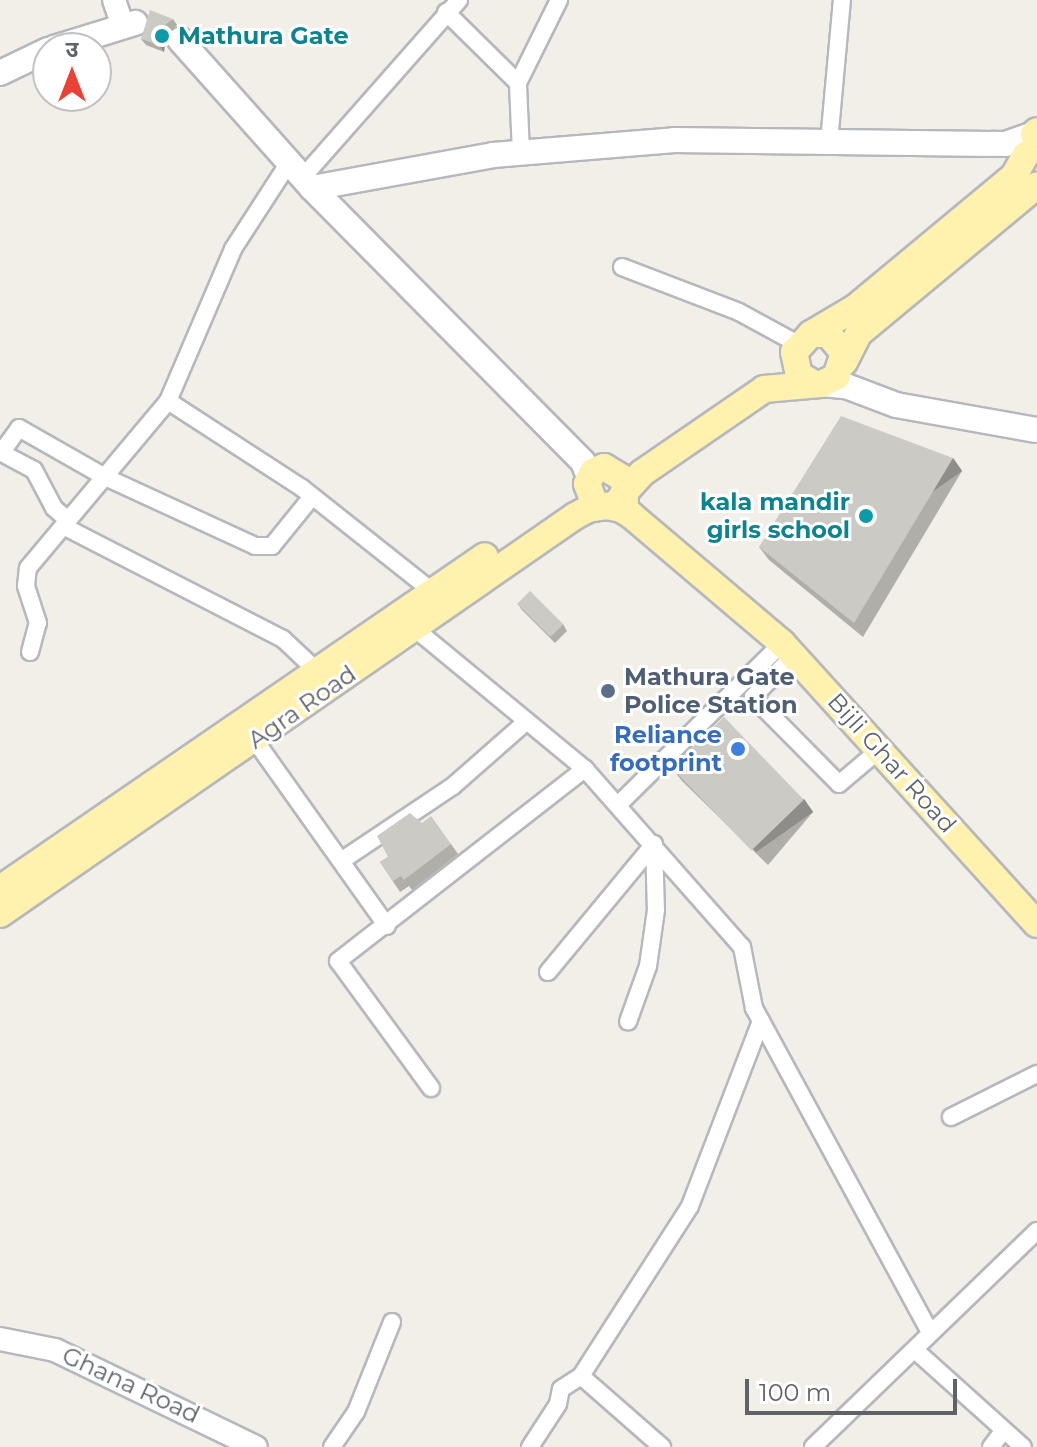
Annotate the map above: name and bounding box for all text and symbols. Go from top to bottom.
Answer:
place label: Mathura Gate [178,22,349,50]
marker: Mathura Gate [153,27,171,45]
north arrow [32,32,112,112]
text: उ [66,36,78,63]
place label: kala mandir girls school [700,488,850,544]
marker: kala mandir girls school [857,507,875,525]
street label: Agra Road [242,659,362,755]
place label: Mathura Gate Police Station [624,663,798,719]
marker: Mathura Gate Police Station [599,682,617,700]
street label: Bijli Ghar Road [822,687,962,839]
place label: Reliance footprint [610,721,722,777]
marker: Reliance footprint [729,740,747,758]
street label: Ghana Road [58,1341,204,1429]
scale bar [749,1363,961,1413]
text: 100 m [759,1378,831,1407]

